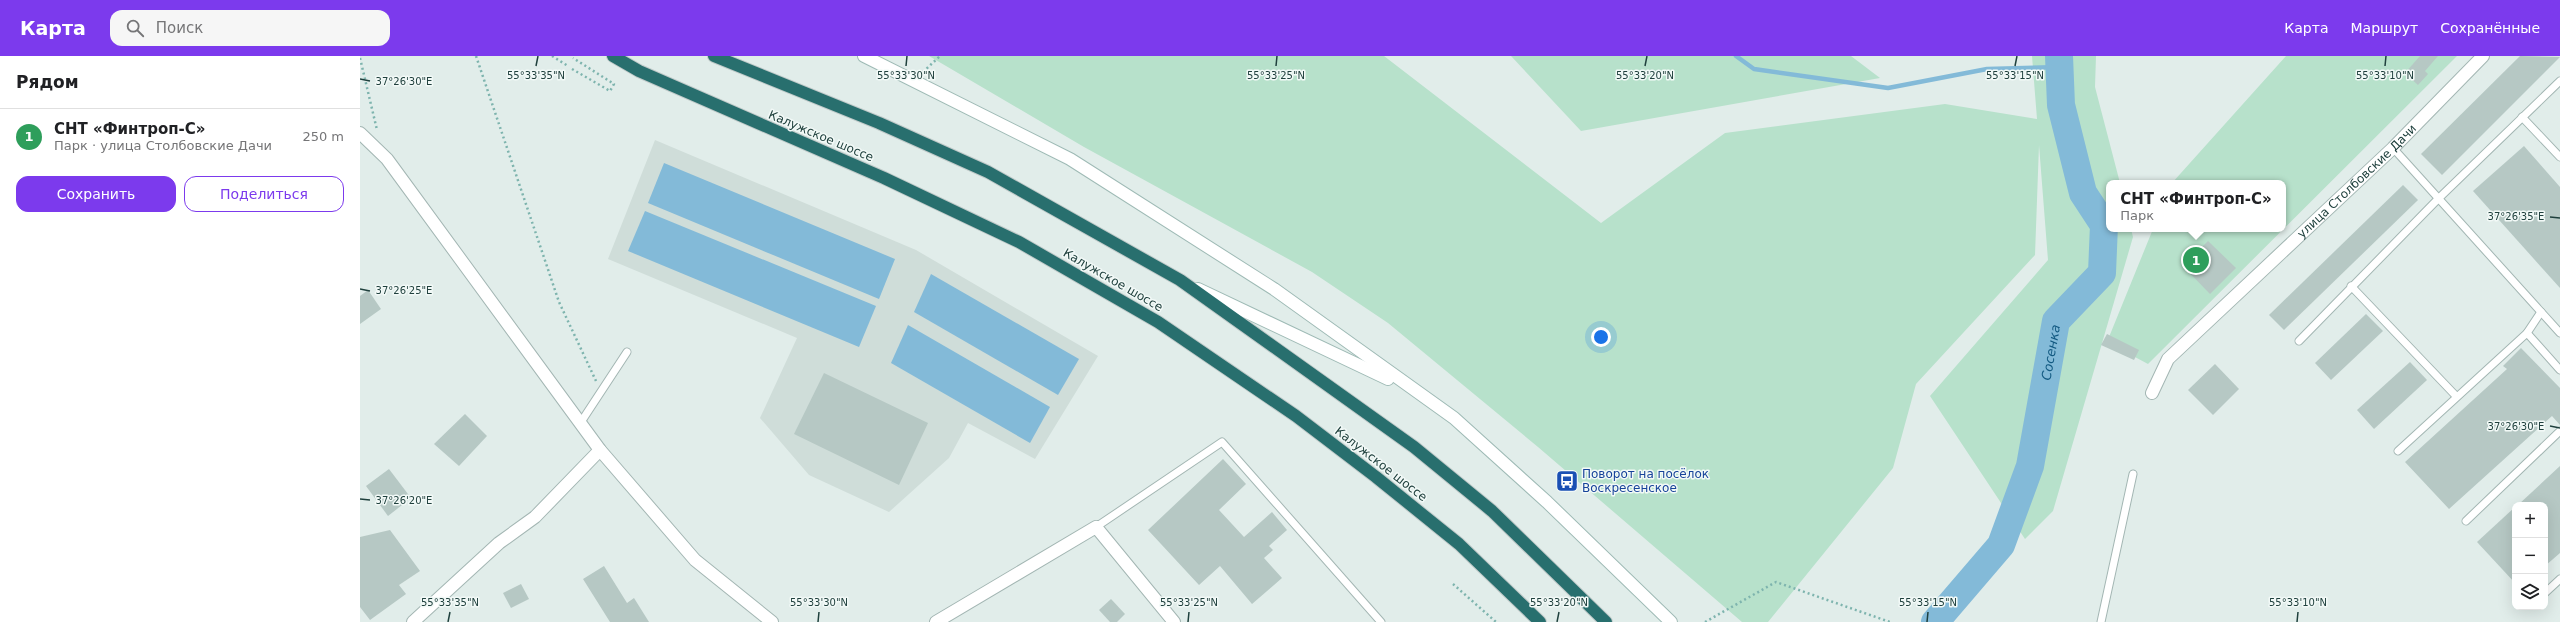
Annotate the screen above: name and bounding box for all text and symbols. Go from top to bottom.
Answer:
search box [110,10,390,46]
text: Карта [20,17,86,39]
icon: search [124,17,146,39]
text: Поиск [156,19,203,37]
text: Карта [2284,20,2328,36]
text: Маршрут [2350,20,2418,36]
text: Сохранённые [2440,20,2540,36]
text: 55°33'35"N [507,70,565,81]
text: 55°33'30"N [877,70,935,81]
text: 55°33'25"N [1247,70,1305,81]
text: 55°33'20"N [1616,70,1674,81]
text: 55°33'15"N [1986,70,2044,81]
text: 55°33'10"N [2356,70,2414,81]
text: Рядом [16,72,79,92]
text: 37°26'30"E [376,76,432,87]
street label: Калужское шоссе [766,108,876,164]
text: СНТ «Финтроп-С» [54,120,205,138]
street label: улица Столбовские Дачи [2295,121,2419,241]
text: 1 [24,129,34,144]
text: 250 m [302,129,344,144]
text: Парк · улица Столбовские Дачи [54,138,272,153]
button: Сохранить [16,176,176,212]
button: Поделиться [184,176,344,212]
popup [2106,180,2286,232]
text: СНТ «Финтроп-С» [2120,190,2272,208]
text: Парк [2120,208,2154,223]
text: 37°26'35"E [2488,211,2544,222]
pin: 1 [2183,245,2209,275]
street label: Калужское шоссе [1061,246,1165,314]
text: 37°26'25"E [376,285,432,296]
water label: Сосенка [2038,323,2063,382]
your location [1591,327,1611,347]
text: 37°26'30"E [2488,421,2544,432]
street label: Калужское шоссе [1332,424,1430,504]
place label: Поворот на посёлок Воскресенское [1582,467,1709,495]
bus stop icon: Поворот на посёлок Воскресенское [1554,468,1580,494]
text: 37°26'20"E [376,495,432,506]
map controls [2512,502,2548,610]
button: + [2512,502,2548,538]
button: − [2512,538,2548,574]
button: layers [2512,574,2548,610]
text: 55°33'35"N [421,597,479,608]
text: 55°33'30"N [790,597,848,608]
text: 55°33'25"N [1160,597,1218,608]
text: 55°33'20"N [1530,597,1588,608]
text: 55°33'15"N [1899,597,1957,608]
text: 55°33'10"N [2269,597,2327,608]

